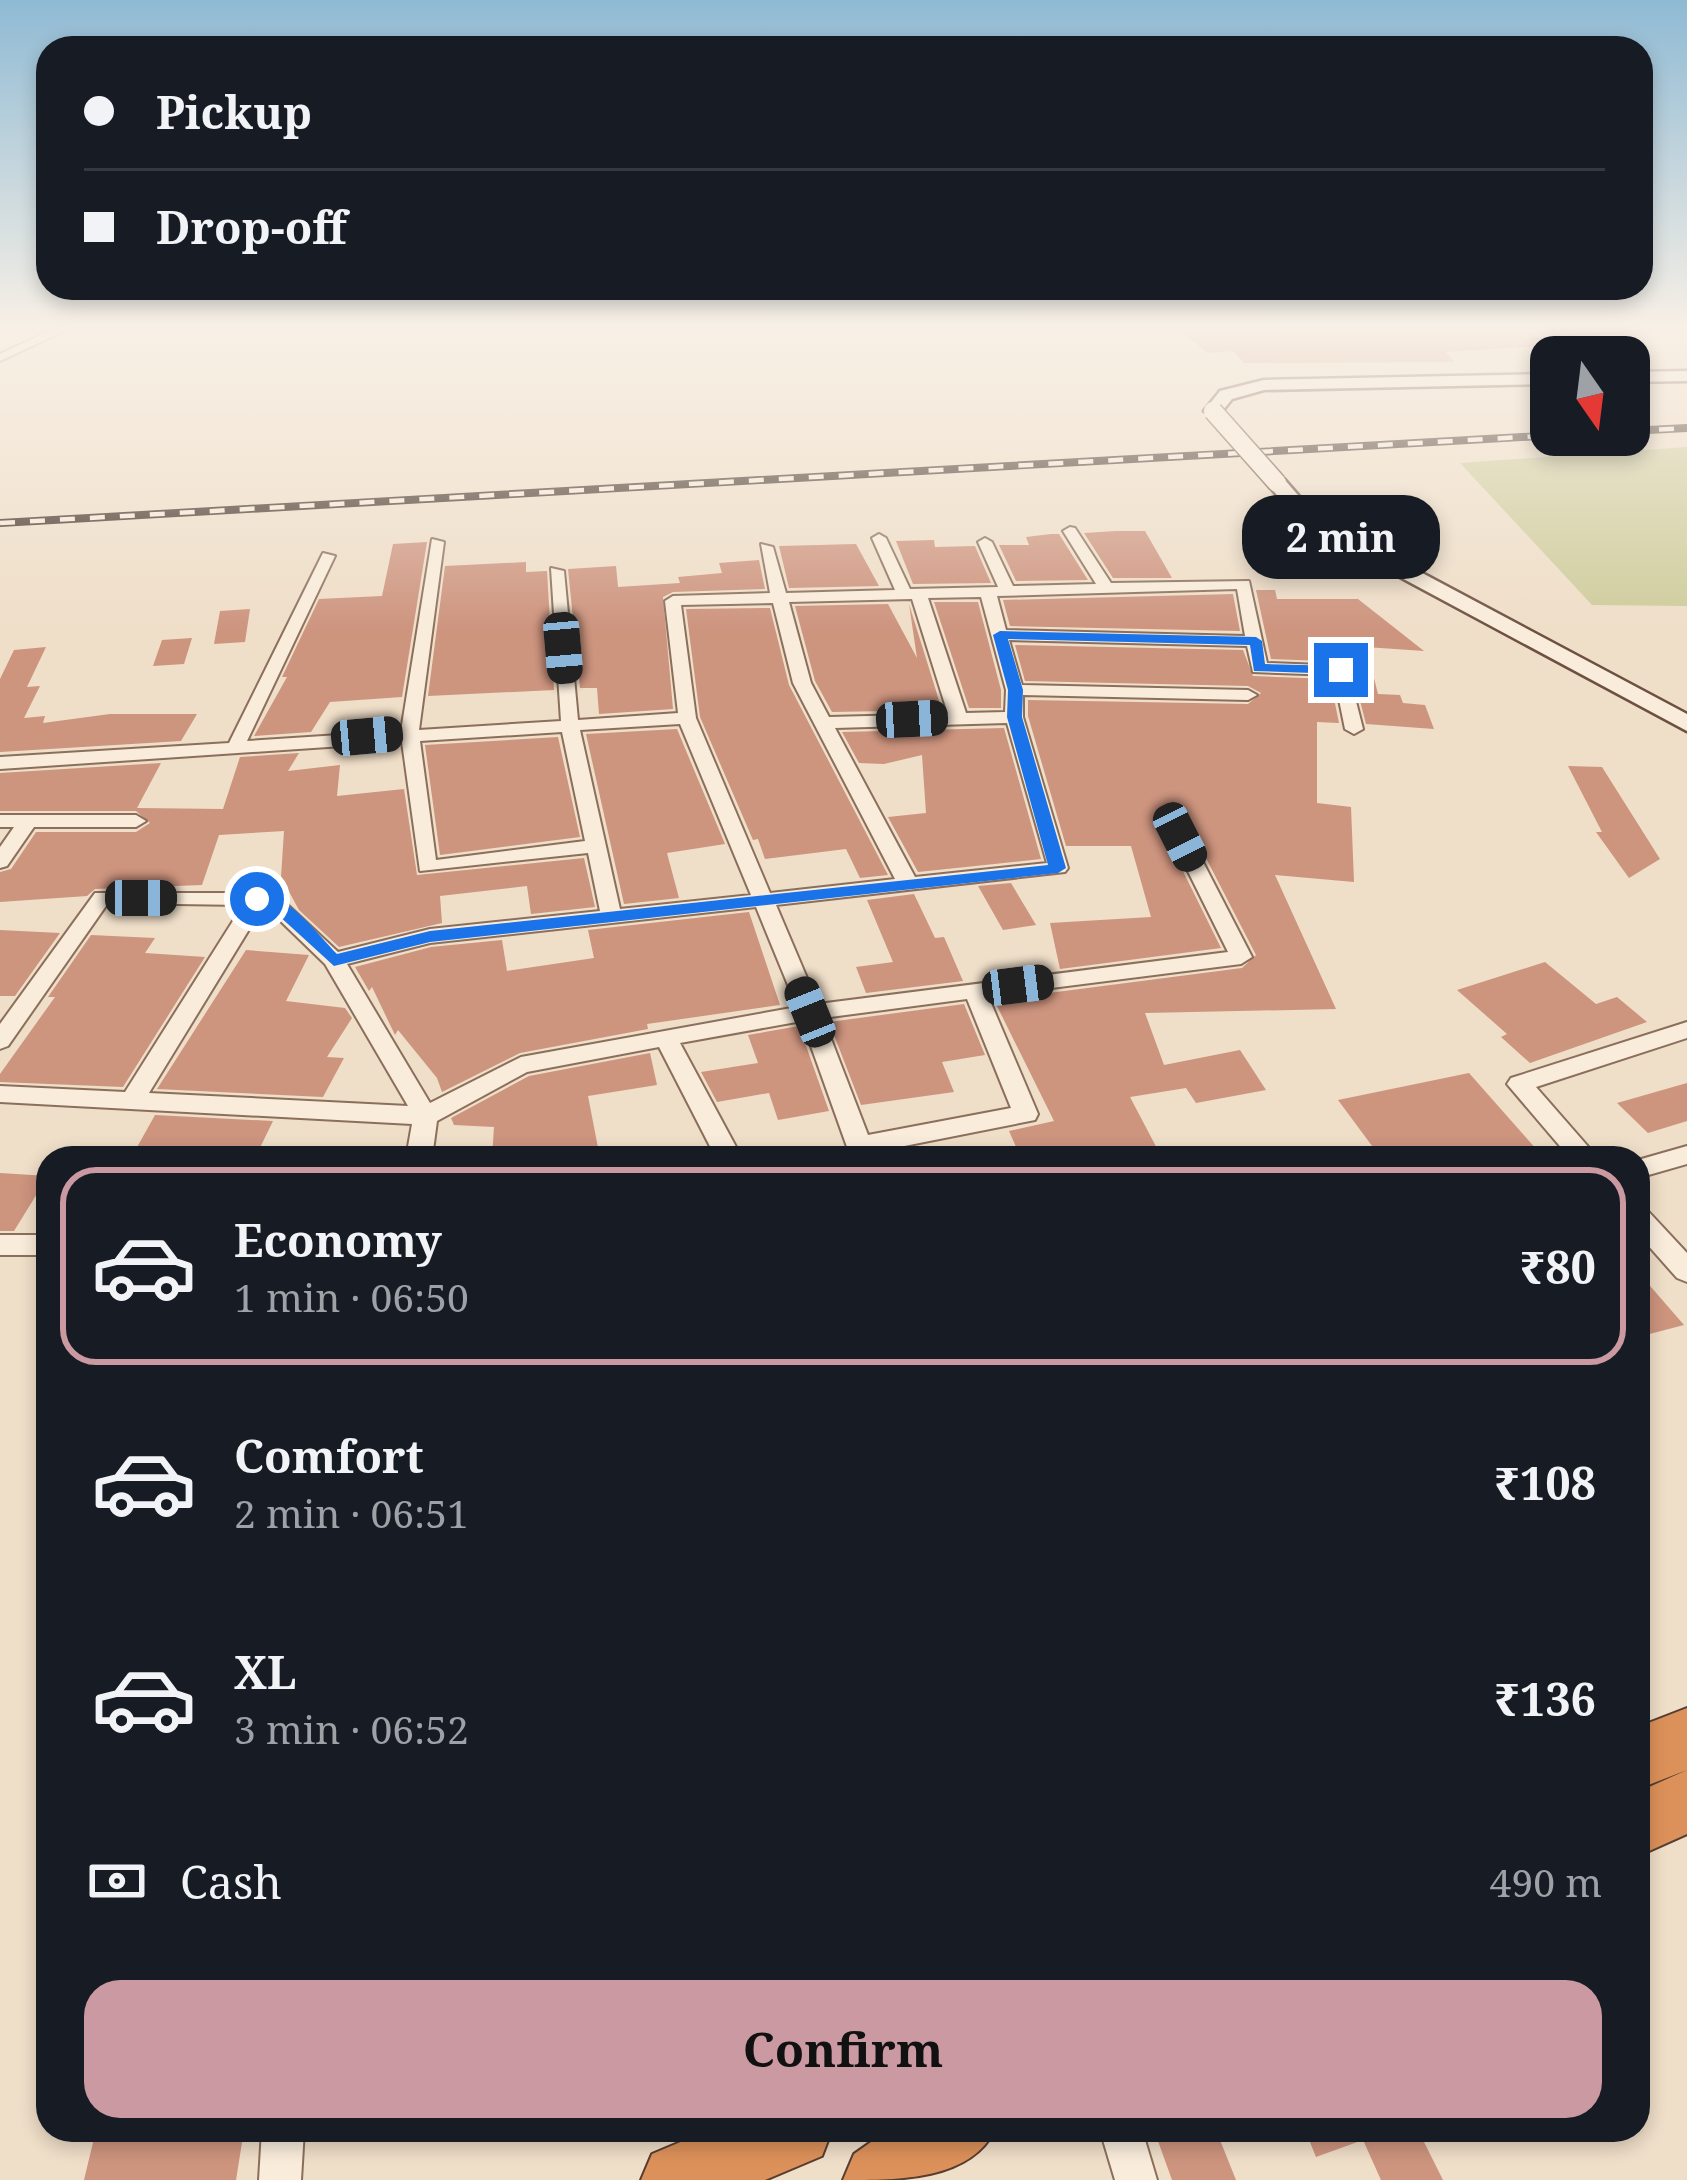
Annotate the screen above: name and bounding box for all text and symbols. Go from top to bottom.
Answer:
text: Pickup [156,81,312,142]
text: Drop-off [156,196,347,257]
north arrow [1530,336,1650,456]
map controls [1530,336,1650,456]
callout: 2 min [1242,496,1440,580]
text: 2 min [1286,510,1396,563]
car [542,611,584,685]
route end [1314,643,1368,697]
car [875,699,949,739]
car [330,715,404,757]
car [1148,797,1212,877]
route start [230,872,284,926]
car [105,880,177,916]
car [980,963,1056,1007]
car [780,972,840,1052]
text: Economy [234,1209,442,1270]
icon: car [90,1212,198,1320]
text: ₹80 [1520,1236,1596,1297]
text: 1 min · 06:50 [234,1270,469,1323]
text: Comfort [234,1425,424,1486]
icon: car [90,1428,198,1536]
text: ₹108 [1495,1452,1596,1513]
text: 2 min · 06:51 [234,1486,469,1539]
text: XL [234,1641,296,1702]
icon: car [90,1644,198,1752]
text: ₹136 [1495,1668,1596,1729]
text: 3 min · 06:52 [234,1702,469,1755]
icon: cash [84,1848,150,1914]
text: Cash [180,1851,282,1912]
text: 490 m [1490,1855,1602,1908]
button: Confirm [84,1980,1602,2118]

